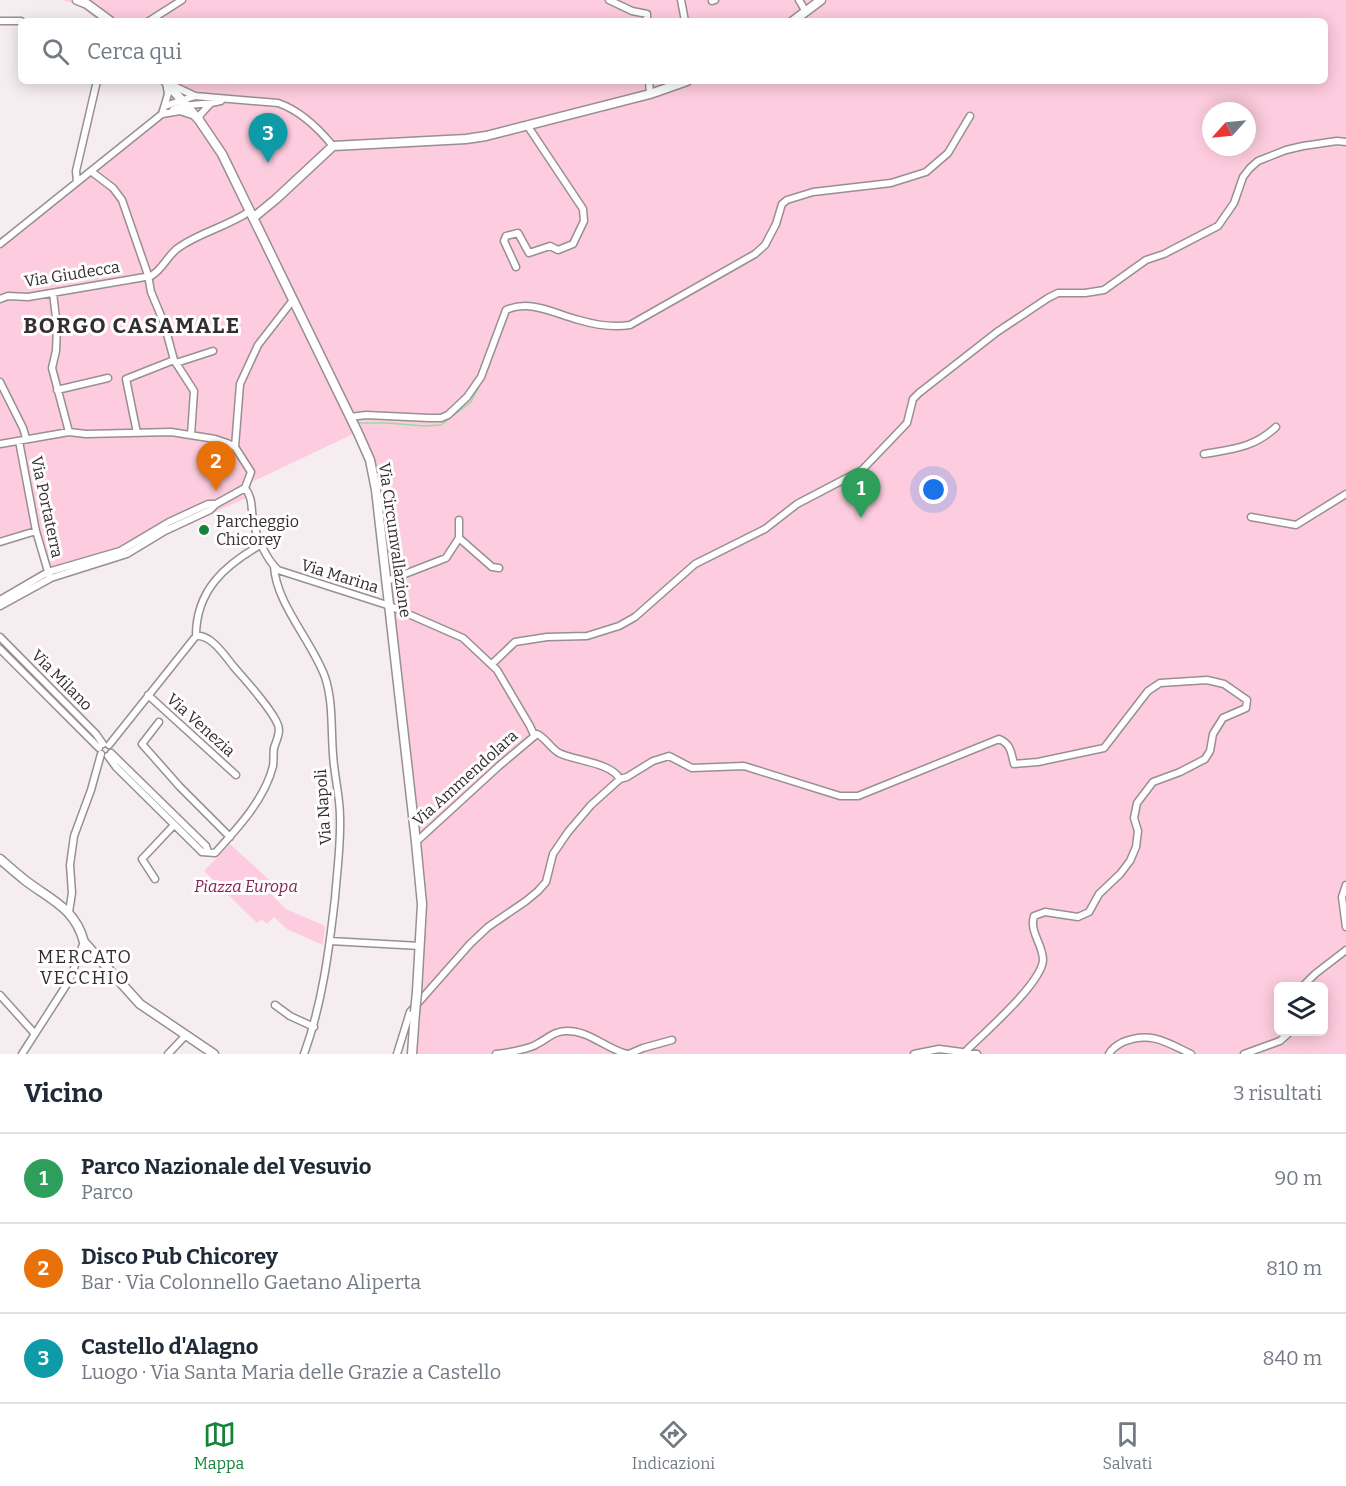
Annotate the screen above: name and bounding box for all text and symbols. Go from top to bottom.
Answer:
search box [18,18,1328,84]
icon: search [39,35,72,68]
text: Cerca qui [87,38,182,65]
north arrow [1202,102,1256,156]
pin: 3 [248,114,288,163]
street label: Via Giudecca [23,257,121,291]
district label: BORGO CASAMALE [23,312,241,339]
pin: 2 [196,442,236,491]
street label: Via Portaterra [27,454,67,560]
street label: Via Circumvallazione [375,461,415,619]
pin: 1 [842,468,880,518]
your location [919,475,948,504]
place label: Parcheggio Chicorey [216,512,299,549]
marker: Parcheggio Chicorey [197,523,211,537]
street label: Via Marina [299,555,381,597]
street label: Via Milano [28,646,96,714]
street label: Via Venezia [163,689,239,761]
street label: Via Ammendolara [409,726,521,830]
street label: Via Napoli [311,768,335,846]
park label: Piazza Europa [194,877,298,896]
district label: MERCATO VECCHIO [38,946,132,989]
map controls [1274,982,1328,1036]
button: layers [1274,982,1328,1036]
text: Vicino [24,1078,103,1109]
text: 3 risultati [1233,1081,1322,1105]
text: Parco Nazionale del Vesuvio [81,1153,371,1180]
text: 1 [39,1166,48,1190]
text: 90 m [1274,1166,1322,1190]
text: Parco [81,1180,133,1204]
text: Disco Pub Chicorey [81,1243,278,1270]
text: 2 [38,1256,49,1280]
text: 810 m [1266,1256,1322,1280]
text: Bar · Via Colonnello Gaetano Aliperta [81,1270,421,1294]
text: Castello d'Alagno [81,1333,259,1360]
text: 3 [38,1346,49,1370]
text: 840 m [1262,1346,1322,1370]
text: Luogo · Via Santa Maria delle Grazie a Castello [81,1360,501,1384]
tab: Mappa [194,1418,244,1473]
tab: Indicazioni [632,1418,715,1473]
tab: Salvati [1103,1418,1152,1473]

